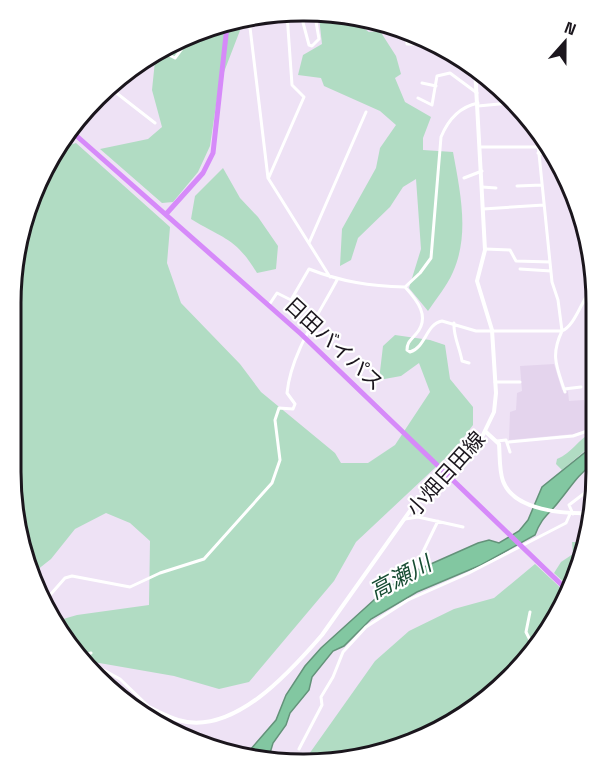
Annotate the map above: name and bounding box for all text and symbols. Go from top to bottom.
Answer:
north arrow [535,12,595,72]
text: N [561,17,579,40]
street label: 日田バイパス [279,291,389,396]
street label: 小畑日田線 [400,426,491,522]
water label: 高瀬川 [364,548,437,605]

